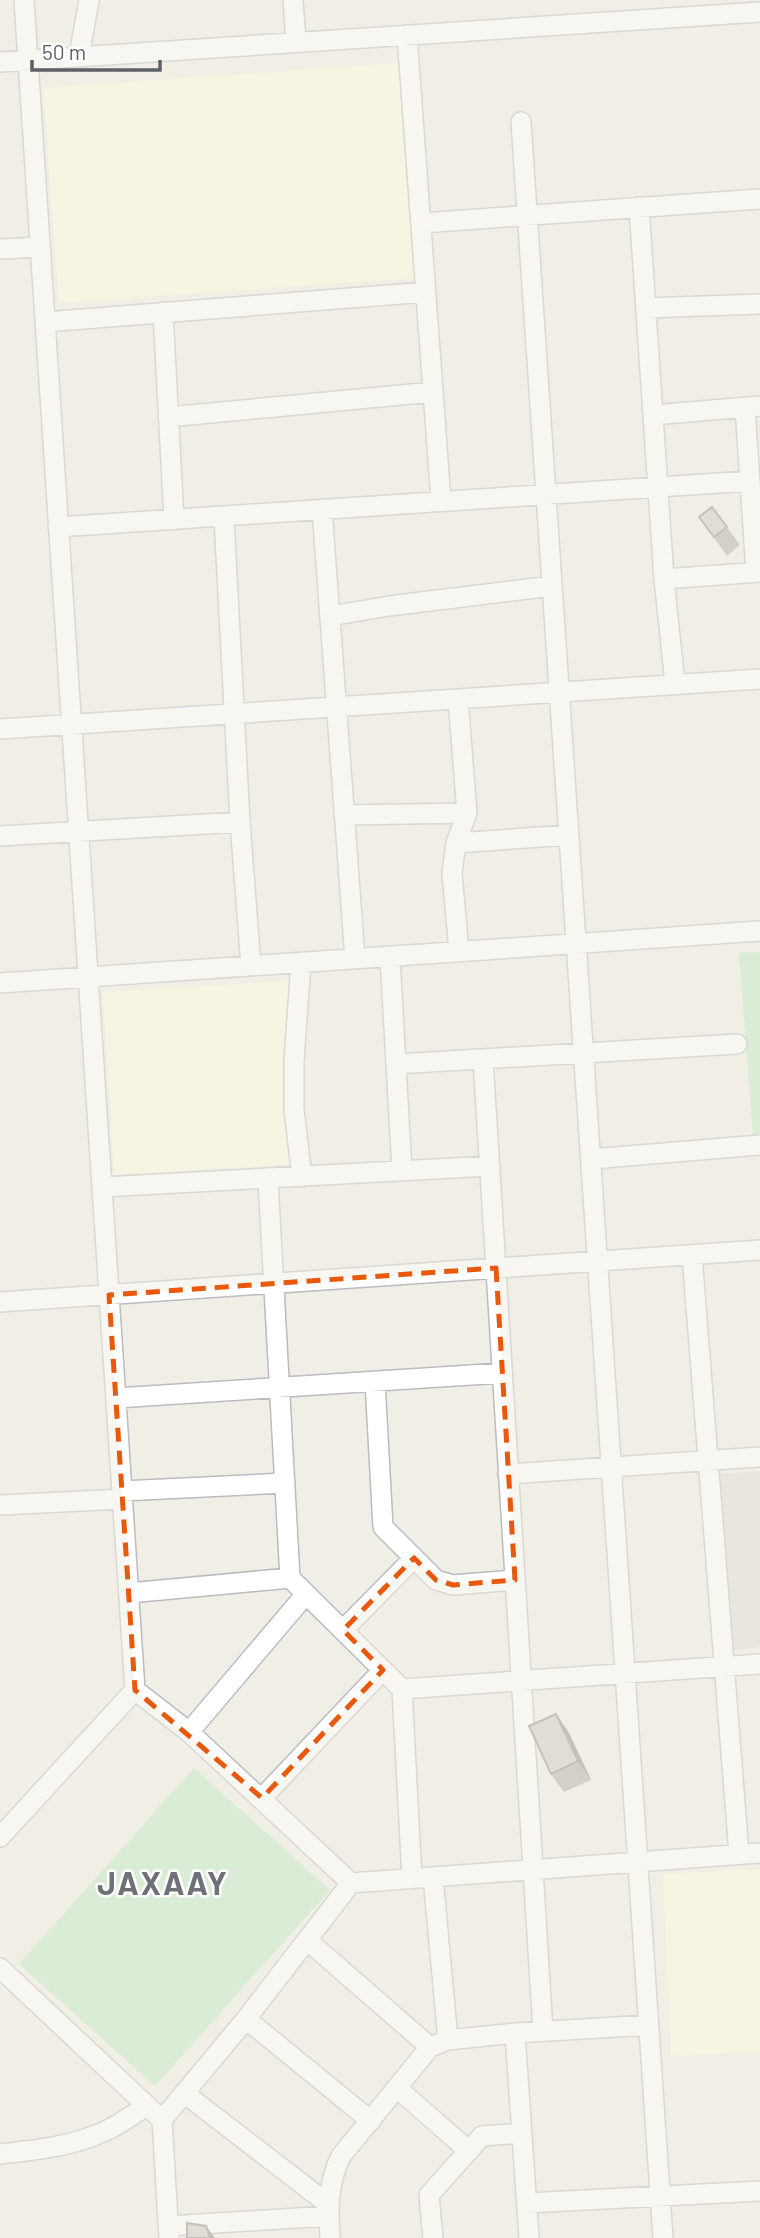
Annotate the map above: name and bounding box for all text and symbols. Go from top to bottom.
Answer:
scale bar [32,28,159,72]
text: 50 m [42,39,86,64]
district label: JAXAAY [97,1863,229,1901]

